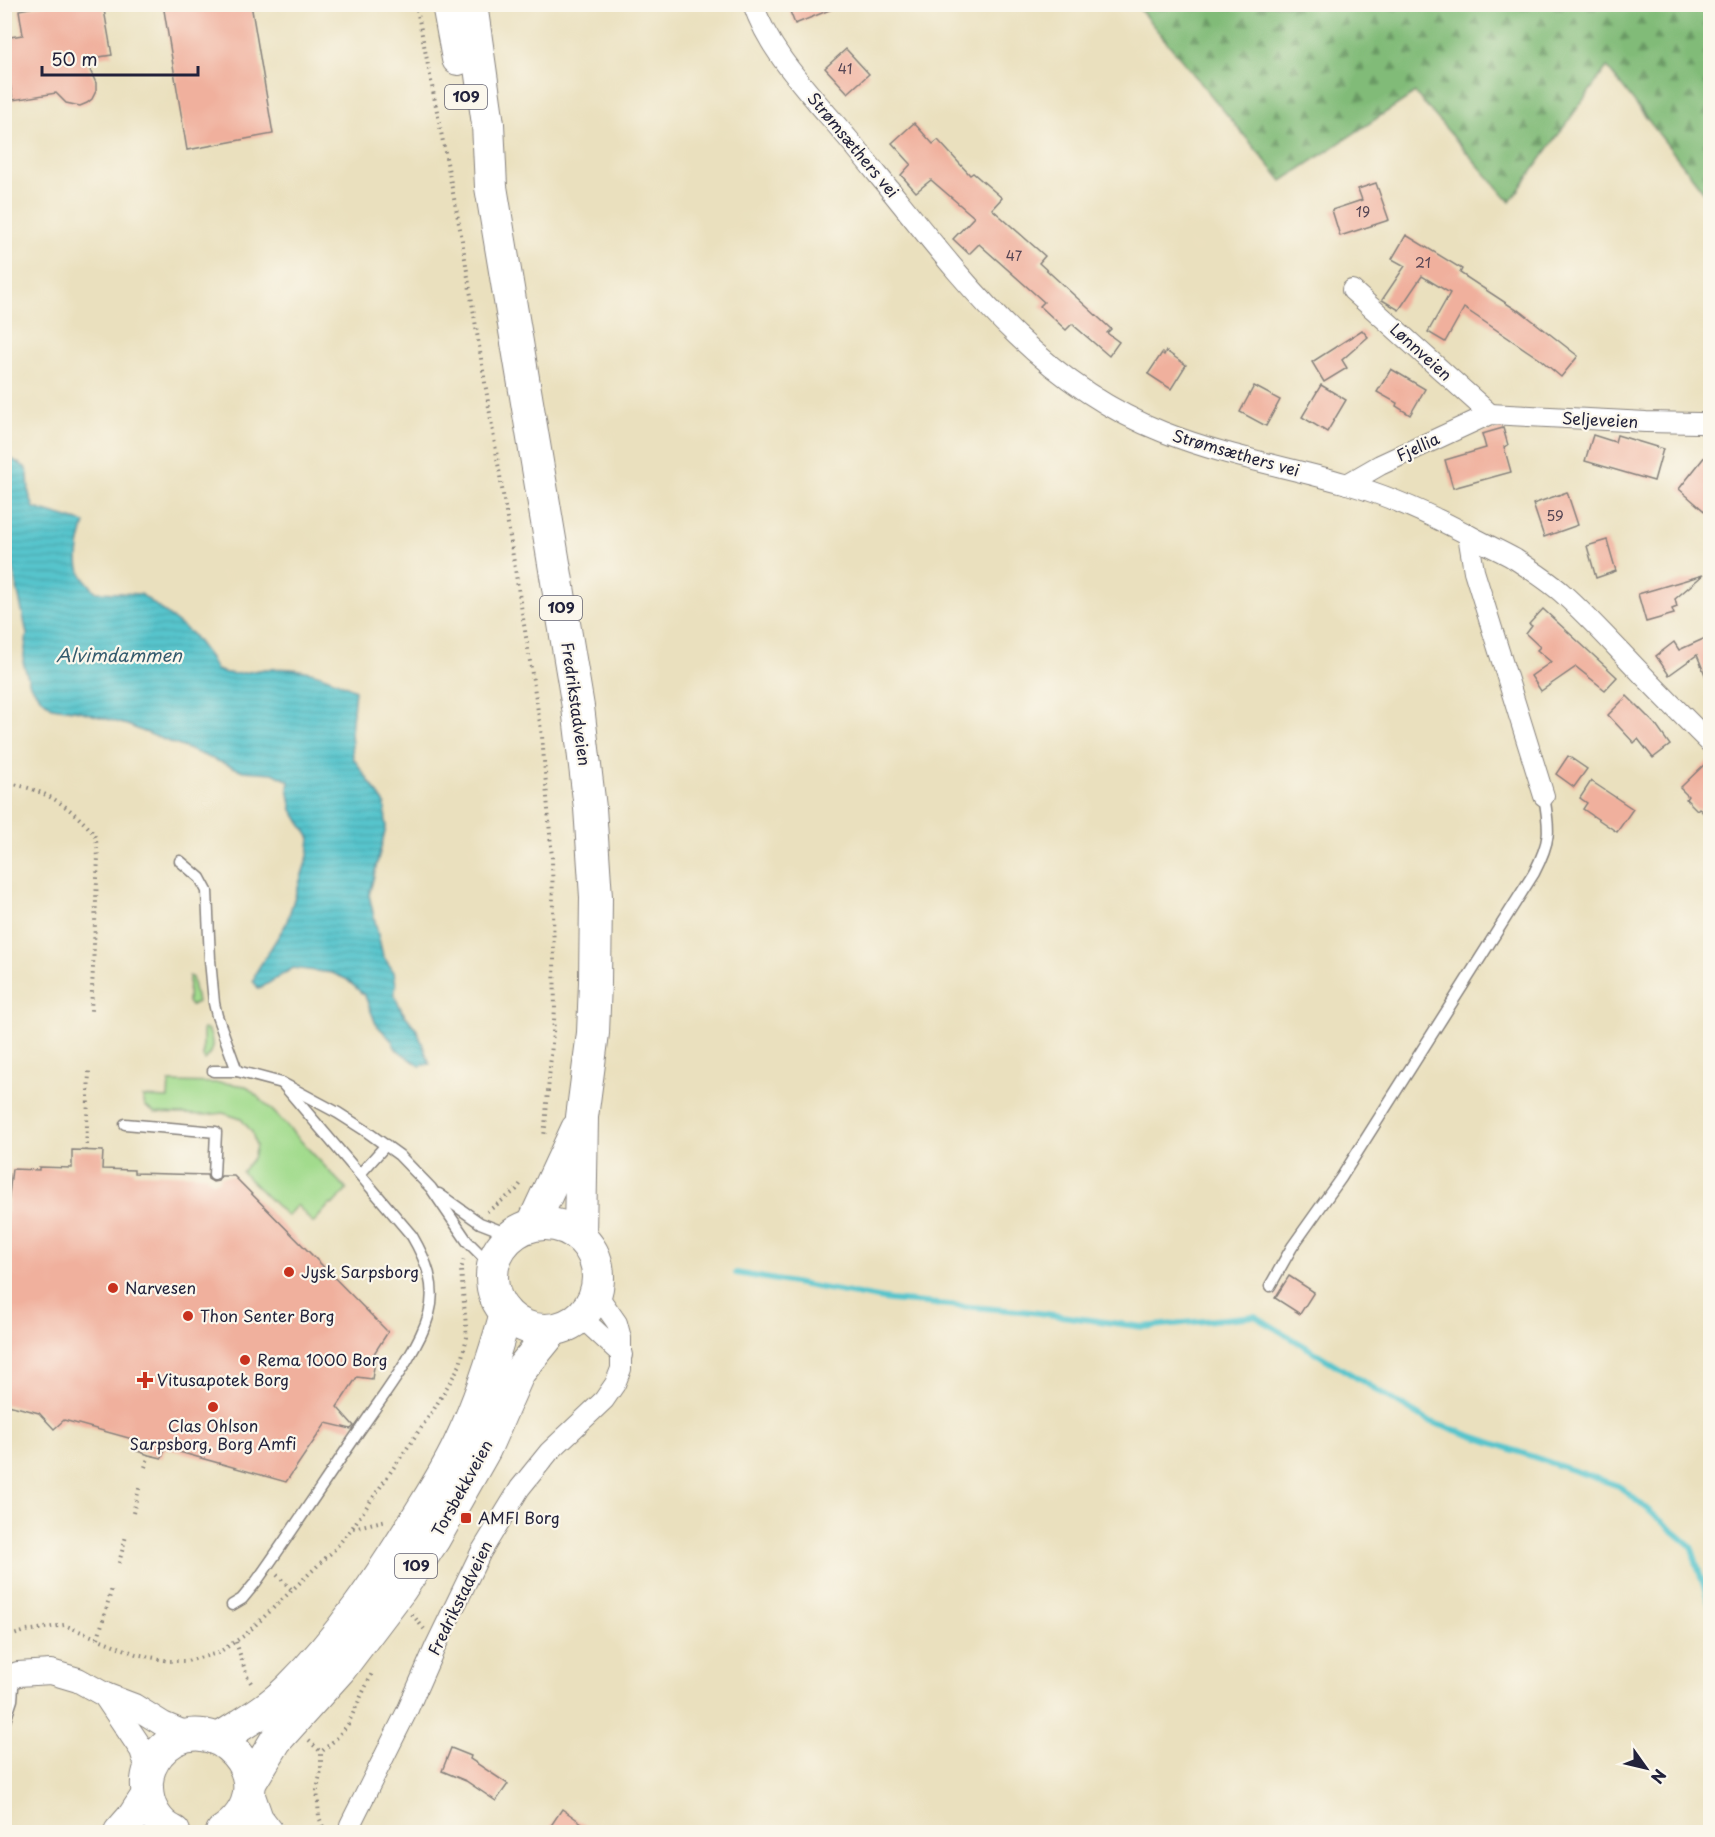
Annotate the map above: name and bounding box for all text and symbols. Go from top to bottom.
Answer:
scale bar [42,39,198,77]
text: 50 m [51,45,98,72]
house number: 41 [838,58,852,79]
road number: 109 [445,85,487,109]
street label: Strømsæthers vei [802,86,905,202]
house number: 19 [1356,201,1370,222]
house number: 47 [1006,245,1023,266]
house number: 21 [1415,252,1431,273]
street label: Lønnveien [1385,317,1458,386]
street label: Seljeveien [1561,405,1639,433]
street label: Strømsæthers vei [1170,422,1303,482]
street label: Fjellia [1392,426,1443,466]
house number: 59 [1546,505,1564,526]
road number: 109 [540,596,582,620]
street label: Fredrikstadveien [556,640,598,767]
water label: Alvimdammen [56,641,183,668]
place label: Jysk Sarpsborg [301,1259,419,1283]
marker: Jysk Sarpsborg [282,1265,296,1279]
place label: Narvesen [125,1275,196,1299]
marker: Narvesen [106,1281,120,1295]
place label: Thon Senter Borg [200,1303,335,1327]
marker: Thon Senter Borg [181,1309,195,1323]
place label: Rema 1000 Borg [257,1347,388,1371]
marker: Rema 1000 Borg [238,1353,252,1367]
place label: Vitusapotek Borg [157,1367,289,1391]
marker: Vitusapotek Borg [138,1373,152,1387]
marker: Clas Ohlson Sarpsborg, Borg Amfi [206,1400,220,1414]
place label: Clas Ohlson Sarpsborg, Borg Amfi [129,1413,297,1455]
street label: Torsbekkveien [425,1435,498,1540]
place label: AMFI Borg [478,1505,560,1529]
marker: AMFI Borg [459,1511,473,1525]
street label: Fredrikstadveien [421,1536,497,1659]
road number: 109 [395,1554,437,1578]
north arrow [1616,1738,1676,1798]
text: N [1646,1765,1673,1789]

